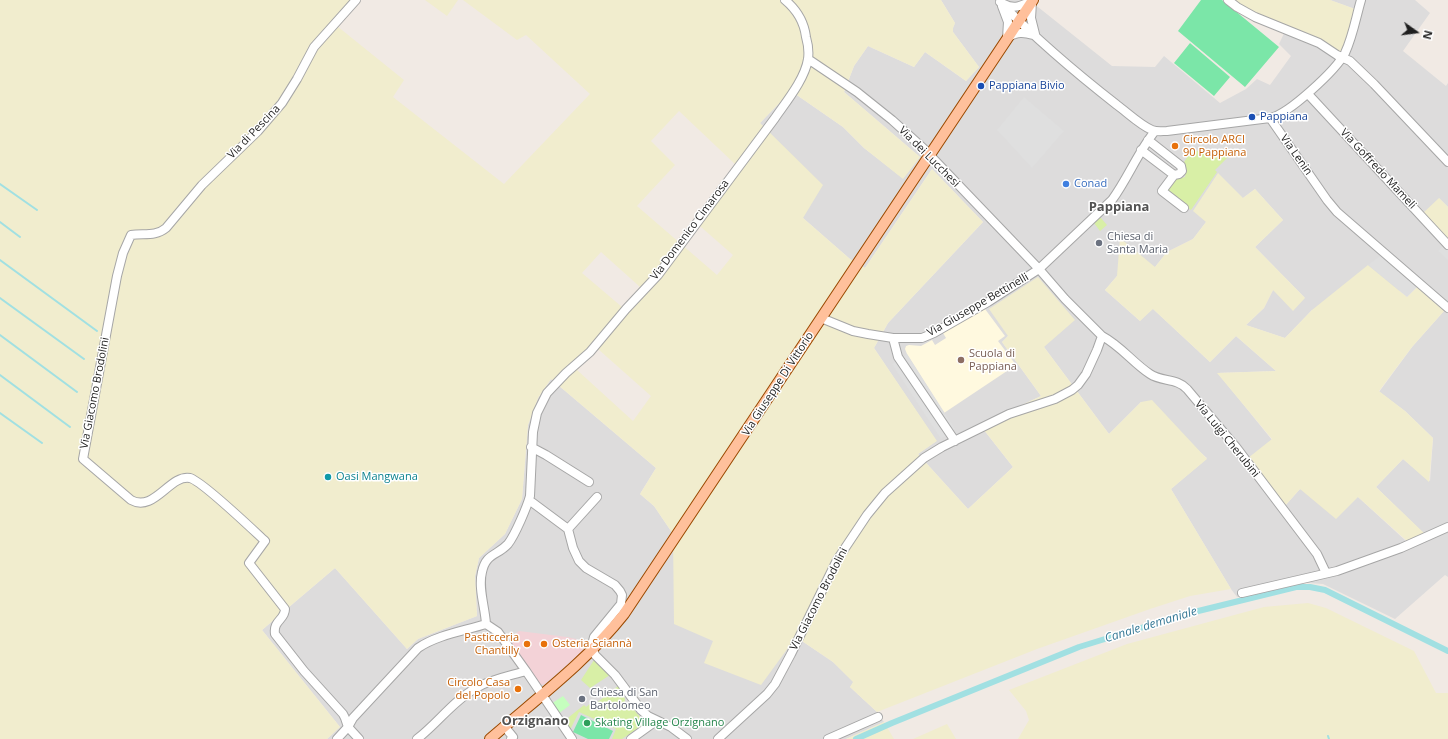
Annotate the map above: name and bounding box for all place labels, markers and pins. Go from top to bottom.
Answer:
place label: Pappiana Bivio [989,79,1065,93]
marker: Pappiana Bivio [976,81,986,91]
place label: Pappiana [1260,110,1308,124]
marker: Pappiana [1247,112,1257,122]
place label: Circolo ARCI 90 Pappiana [1183,133,1246,159]
marker: Circolo ARCI 90 Pappiana [1170,141,1180,151]
place label: Conad [1074,177,1107,191]
marker: Conad [1061,179,1071,189]
place label: Chiesa di Santa Maria [1107,230,1168,256]
marker: Chiesa di Santa Maria [1094,238,1104,248]
place label: Scuola di Pappiana [969,347,1017,373]
marker: Scuola di Pappiana [956,355,966,365]
place label: Oasi Mangwana [336,470,418,484]
marker: Oasi Mangwana [323,472,333,482]
place label: Pasticceria Chantilly [464,631,519,657]
place label: Osteria Sciannà [552,637,632,651]
marker: Pasticceria Chantilly [522,639,532,649]
marker: Osteria Sciannà [539,639,549,649]
place label: Circolo Casa del Popolo [447,676,510,702]
marker: Circolo Casa del Popolo [513,684,523,694]
place label: Chiesa di San Bartolomeo [590,686,658,712]
marker: Chiesa di San Bartolomeo [577,694,587,704]
place label: Skating Village Orzignano [595,716,724,730]
marker: Skating Village Orzignano [582,718,592,728]

